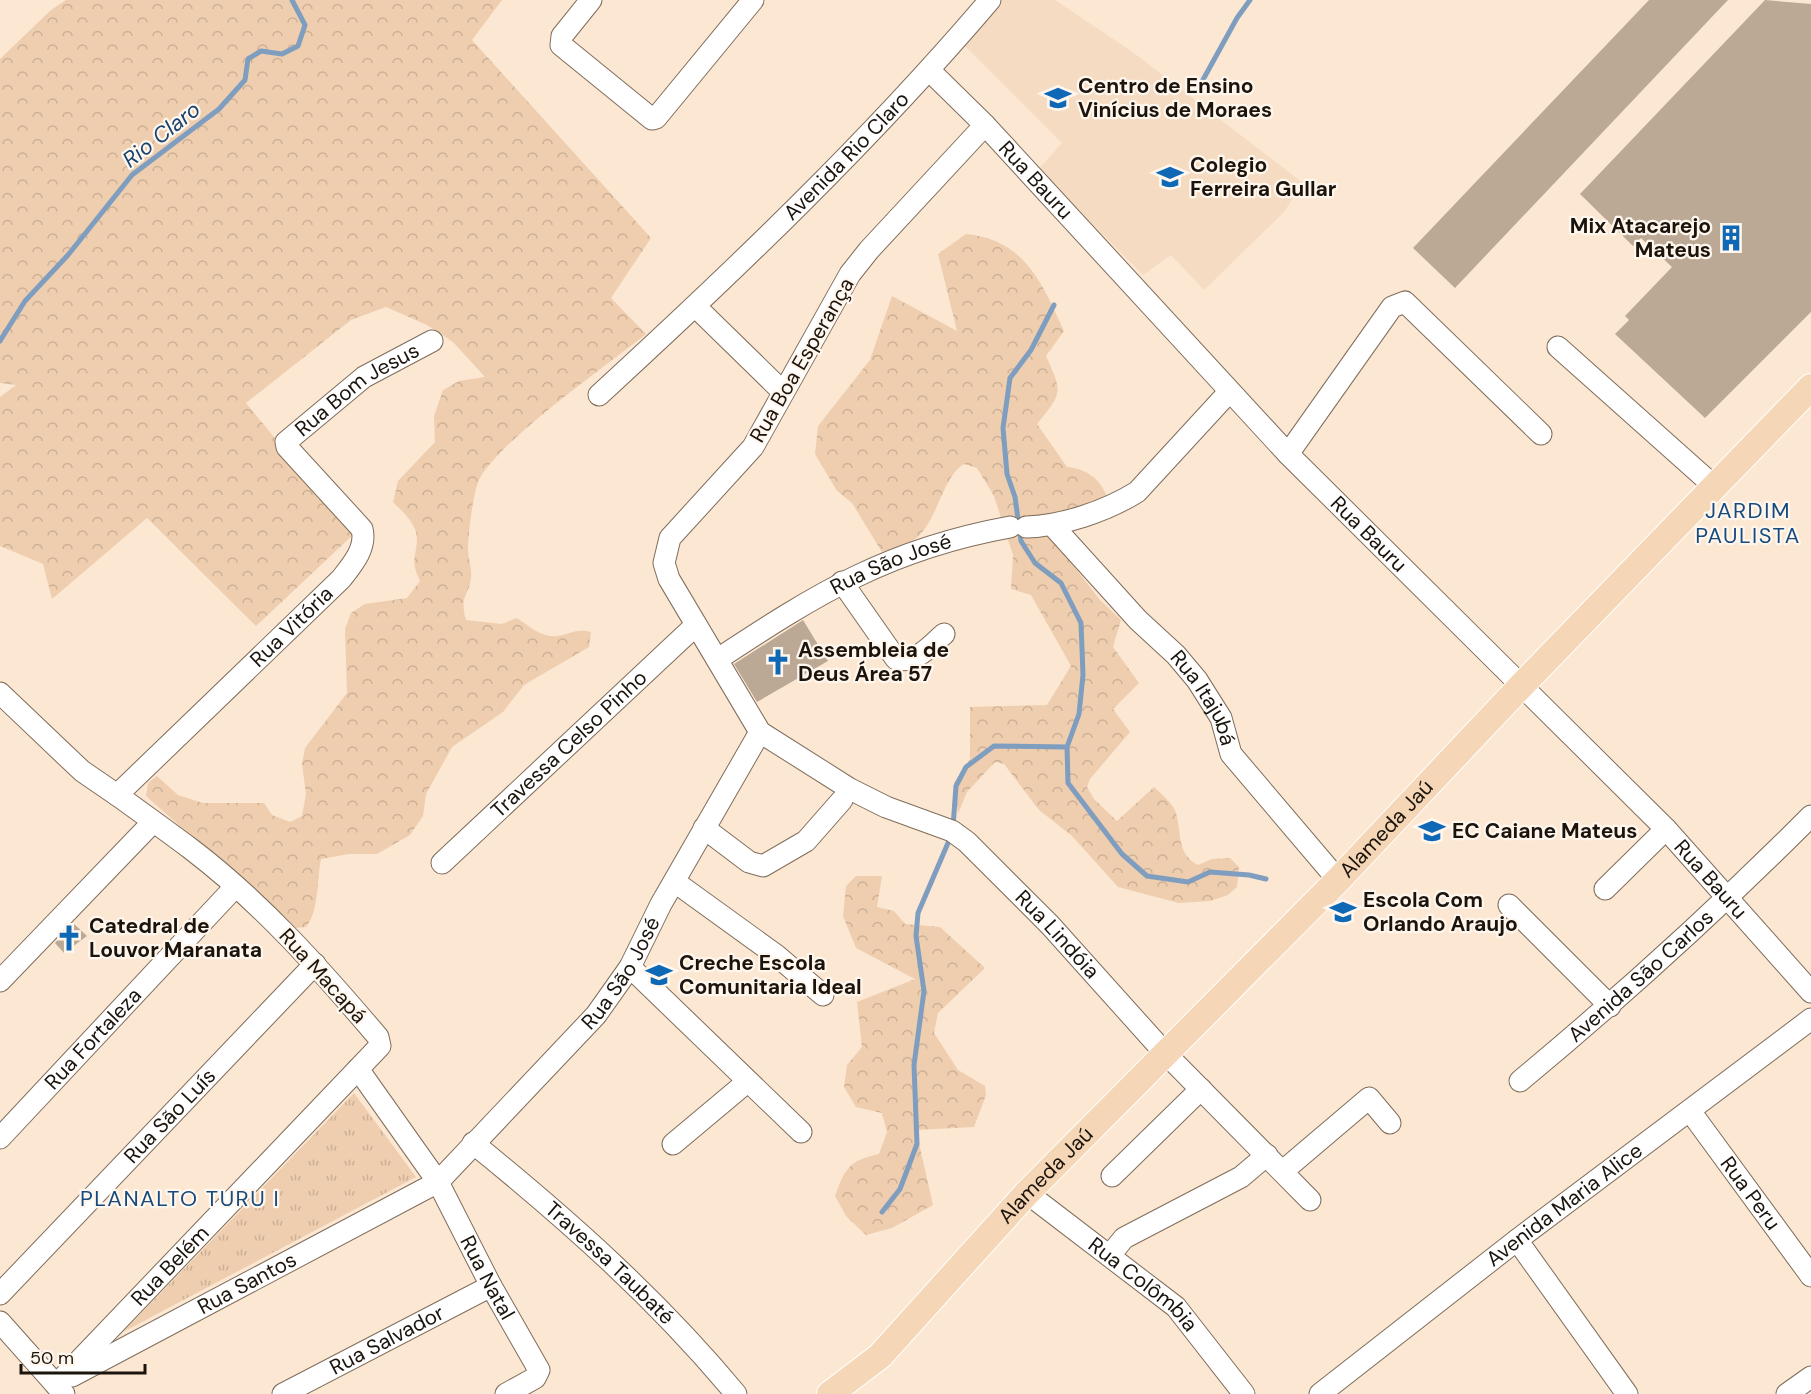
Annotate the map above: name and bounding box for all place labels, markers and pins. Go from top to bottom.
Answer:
place label: Centro de Ensino Vinícius de Moraes [1078,72,1272,124]
school or university icon: Centro de Ensino Vinícius de Moraes [1043,83,1073,113]
place label: Colegio Ferreira Gullar [1190,151,1337,203]
school or university icon: Colegio Ferreira Gullar [1155,162,1185,192]
place label: Mix Atacarejo Mateus [1570,212,1711,264]
building icon: Mix Atacarejo Mateus [1716,223,1746,253]
place label: Assembleia de Deus Área 57 [798,636,949,688]
church icon: Assembleia de Deus Área 57 [763,647,793,677]
school or university icon: EC Caiane Mateus [1417,816,1447,846]
place label: EC Caiane Mateus [1452,817,1637,845]
place label: Escola Com Orlando Araujo [1363,886,1518,938]
school or university icon: Escola Com Orlando Araujo [1328,897,1358,927]
place label: Catedral de Louvor Maranata [89,912,262,964]
church icon: Catedral de Louvor Maranata [54,923,84,953]
place label: Creche Escola Comunitaria Ideal [679,949,862,1001]
school or university icon: Creche Escola Comunitaria Ideal [644,960,674,990]

